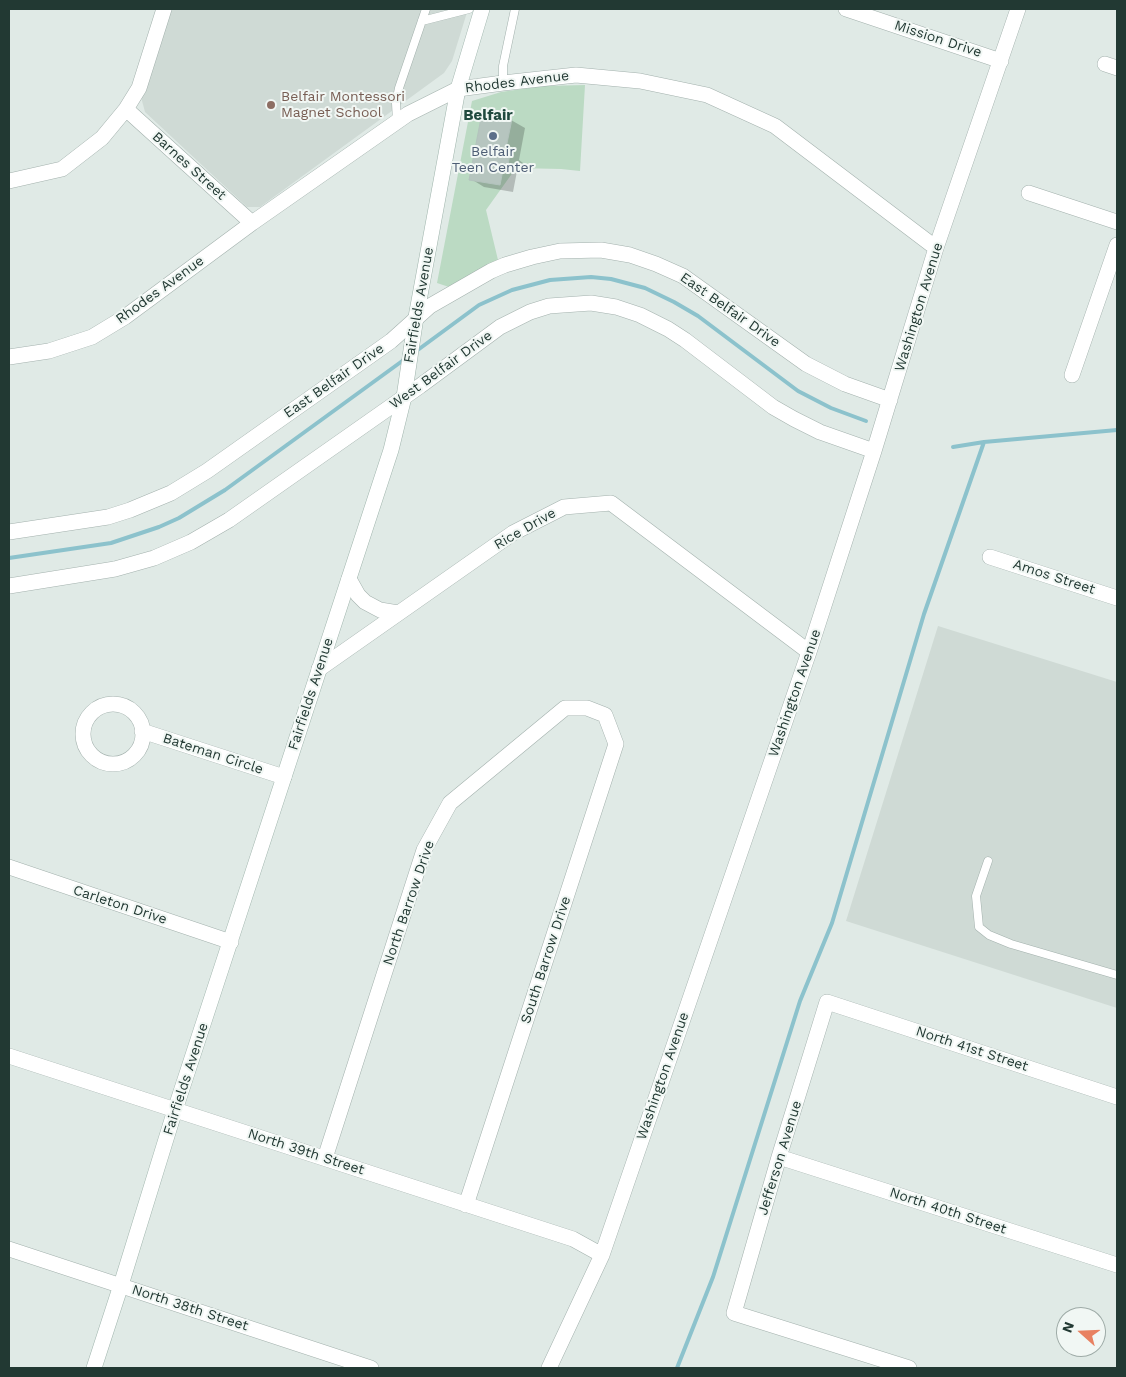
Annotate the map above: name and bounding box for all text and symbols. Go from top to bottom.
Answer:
street label: Mission Drive [892,17,984,61]
street label: Rhodes Avenue [464,67,570,97]
place label: Belfair Montessori Magnet School [281,89,405,121]
marker: Belfair Montessori Magnet School [265,99,277,111]
district label: Belfair [463,107,513,125]
street label: Barnes Street [149,128,229,204]
marker: Belfair Teen Center [487,130,499,142]
place label: Belfair Teen Center [452,144,534,176]
street label: Washington Avenue [891,241,947,373]
street label: Fairfields Avenue [401,246,437,364]
street label: Rhodes Avenue [113,252,207,328]
street label: East Belfair Drive [677,269,783,351]
street label: West Belfair Drive [386,327,496,413]
street label: East Belfair Drive [281,340,387,422]
street label: Rice Drive [491,505,559,553]
street label: Amos Street [1011,556,1097,598]
street label: Washington Avenue [765,627,825,759]
street label: Fairfields Avenue [285,636,337,752]
street label: Bateman Circle [161,730,265,778]
street label: North Barrow Drive [380,838,438,968]
street label: Carleton Drive [71,882,169,928]
street label: South Barrow Drive [517,894,575,1026]
street label: Washington Avenue [633,1010,693,1142]
street label: Fairfields Avenue [160,1021,212,1137]
street label: North 41st Street [914,1023,1030,1075]
street label: Jefferson Avenue [755,1099,805,1217]
street label: North 39th Street [246,1125,366,1179]
street label: North 40th Street [887,1184,1009,1238]
street label: North 38th Street [130,1281,250,1335]
north arrow [1056,1307,1106,1357]
text: N [1059,1320,1077,1335]

